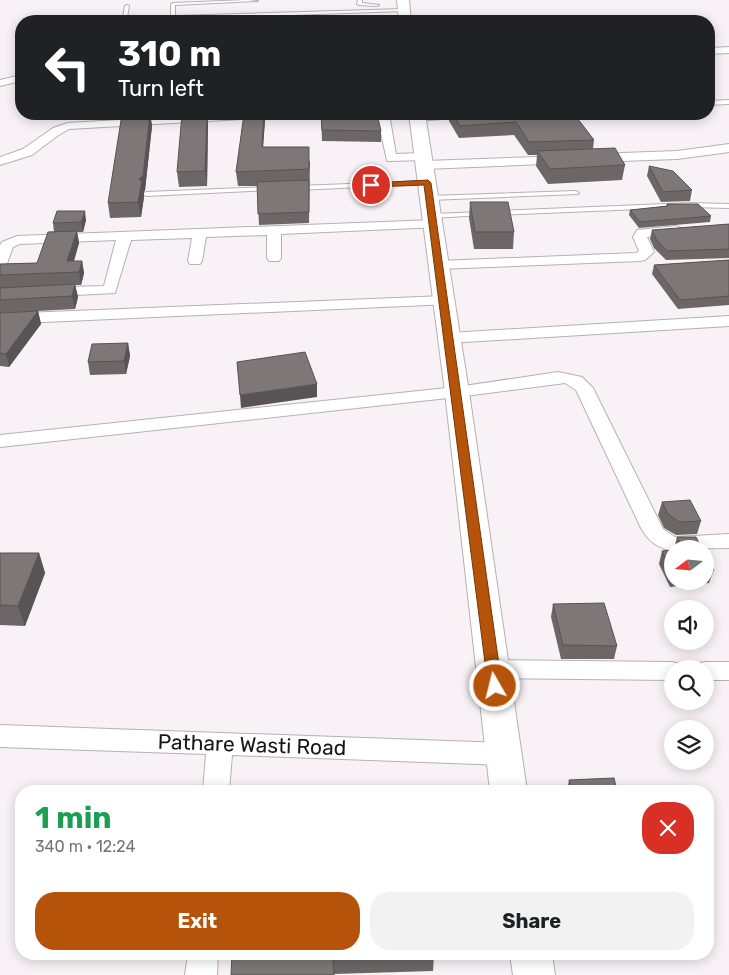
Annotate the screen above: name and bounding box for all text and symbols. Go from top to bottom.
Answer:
text: 310 m [118,33,221,75]
icon: left [35,35,100,100]
text: Turn left [118,75,204,102]
pin [350,164,392,206]
icon: arrive [357,171,385,199]
north arrow [664,540,714,590]
map controls [664,540,714,770]
button: sound [664,600,714,650]
position arrow [468,659,520,711]
button: search [664,660,714,710]
button: layers [664,720,714,770]
street label: Pathare Wasti Road [157,729,347,760]
text: 1 min [35,800,112,836]
button: close [642,802,694,854]
text: 340 m · 12:24 [35,837,135,856]
button: Exit [35,892,360,950]
button: Share [370,892,694,950]

